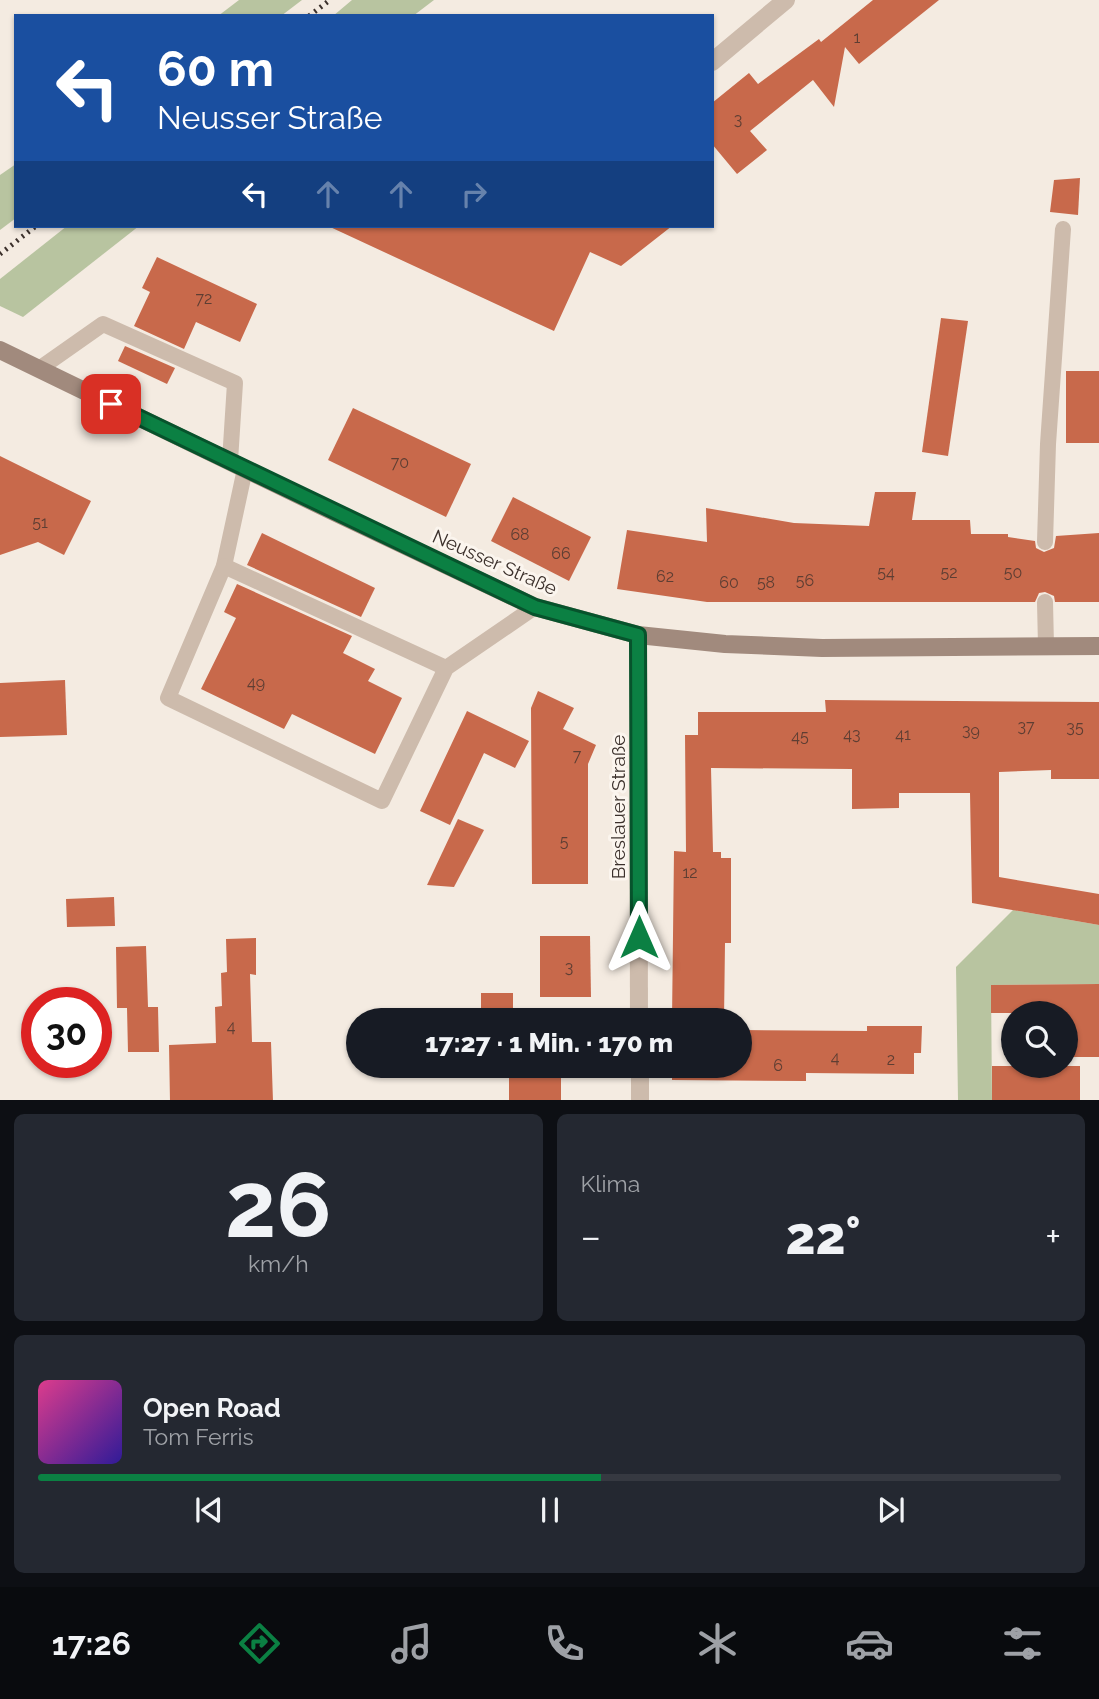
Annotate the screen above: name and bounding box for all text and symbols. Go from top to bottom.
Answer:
house number: 1 [854,28,861,47]
text: 60 m [157,40,274,97]
icon: left [42,42,133,133]
text: Neusser Straße [157,99,382,136]
house number: 3 [734,110,742,129]
icon: left [236,175,274,213]
icon: ahead [309,175,347,213]
icon: ahead [382,175,420,213]
icon: right [455,175,493,213]
house number: 72 [196,289,212,308]
pin [81,374,141,434]
icon: arrive [92,385,130,423]
house number: 70 [391,453,409,472]
house number: 51 [32,513,48,532]
street label: Neusser Straße [429,525,561,599]
house number: 68 [510,525,530,544]
house number: 66 [551,544,571,563]
house number: 54 [877,563,895,582]
house number: 52 [940,563,958,582]
house number: 50 [1004,563,1022,582]
house number: 62 [656,567,674,586]
house number: 56 [796,571,814,590]
house number: 60 [719,573,739,592]
house number: 58 [757,573,775,592]
house number: 49 [247,673,265,692]
house number: 37 [1017,717,1035,736]
house number: 35 [1066,718,1084,737]
house number: 39 [962,721,980,740]
house number: 43 [843,725,861,744]
house number: 41 [895,725,911,744]
house number: 45 [791,727,809,746]
street label: Breslauer Straße [607,735,629,879]
house number: 7 [573,746,582,765]
house number: 5 [560,832,569,851]
house number: 12 [682,863,698,882]
position arrow [602,900,676,974]
house number: 3 [565,958,573,977]
speed limit sign: 30 [21,987,112,1078]
map controls [1001,1001,1078,1078]
button: search [1001,1001,1078,1078]
house number: 4 [227,1017,236,1036]
text: 17:27 · 1 Min. · 170 m [425,1028,673,1058]
house number: 4 [831,1048,840,1067]
house number: 2 [887,1050,895,1069]
house number: 6 [773,1056,783,1075]
text: 26 [225,1151,332,1258]
text: Klima [581,1170,640,1197]
text: 22° [785,1205,861,1266]
text: − [581,1214,601,1259]
text: + [1045,1214,1061,1259]
text: km/h [248,1250,309,1277]
text: Open Road [143,1393,281,1423]
text: Tom Ferris [143,1423,254,1450]
icon: previous [190,1491,228,1529]
icon: pause [531,1491,569,1529]
icon: next [872,1491,910,1529]
icon: directions [235,1619,284,1668]
icon: music [387,1619,436,1668]
icon: phone [540,1619,589,1668]
icon: climate [693,1619,742,1668]
icon: car [845,1619,894,1668]
icon: filters [998,1619,1047,1668]
text: 17:26 [52,1625,131,1662]

